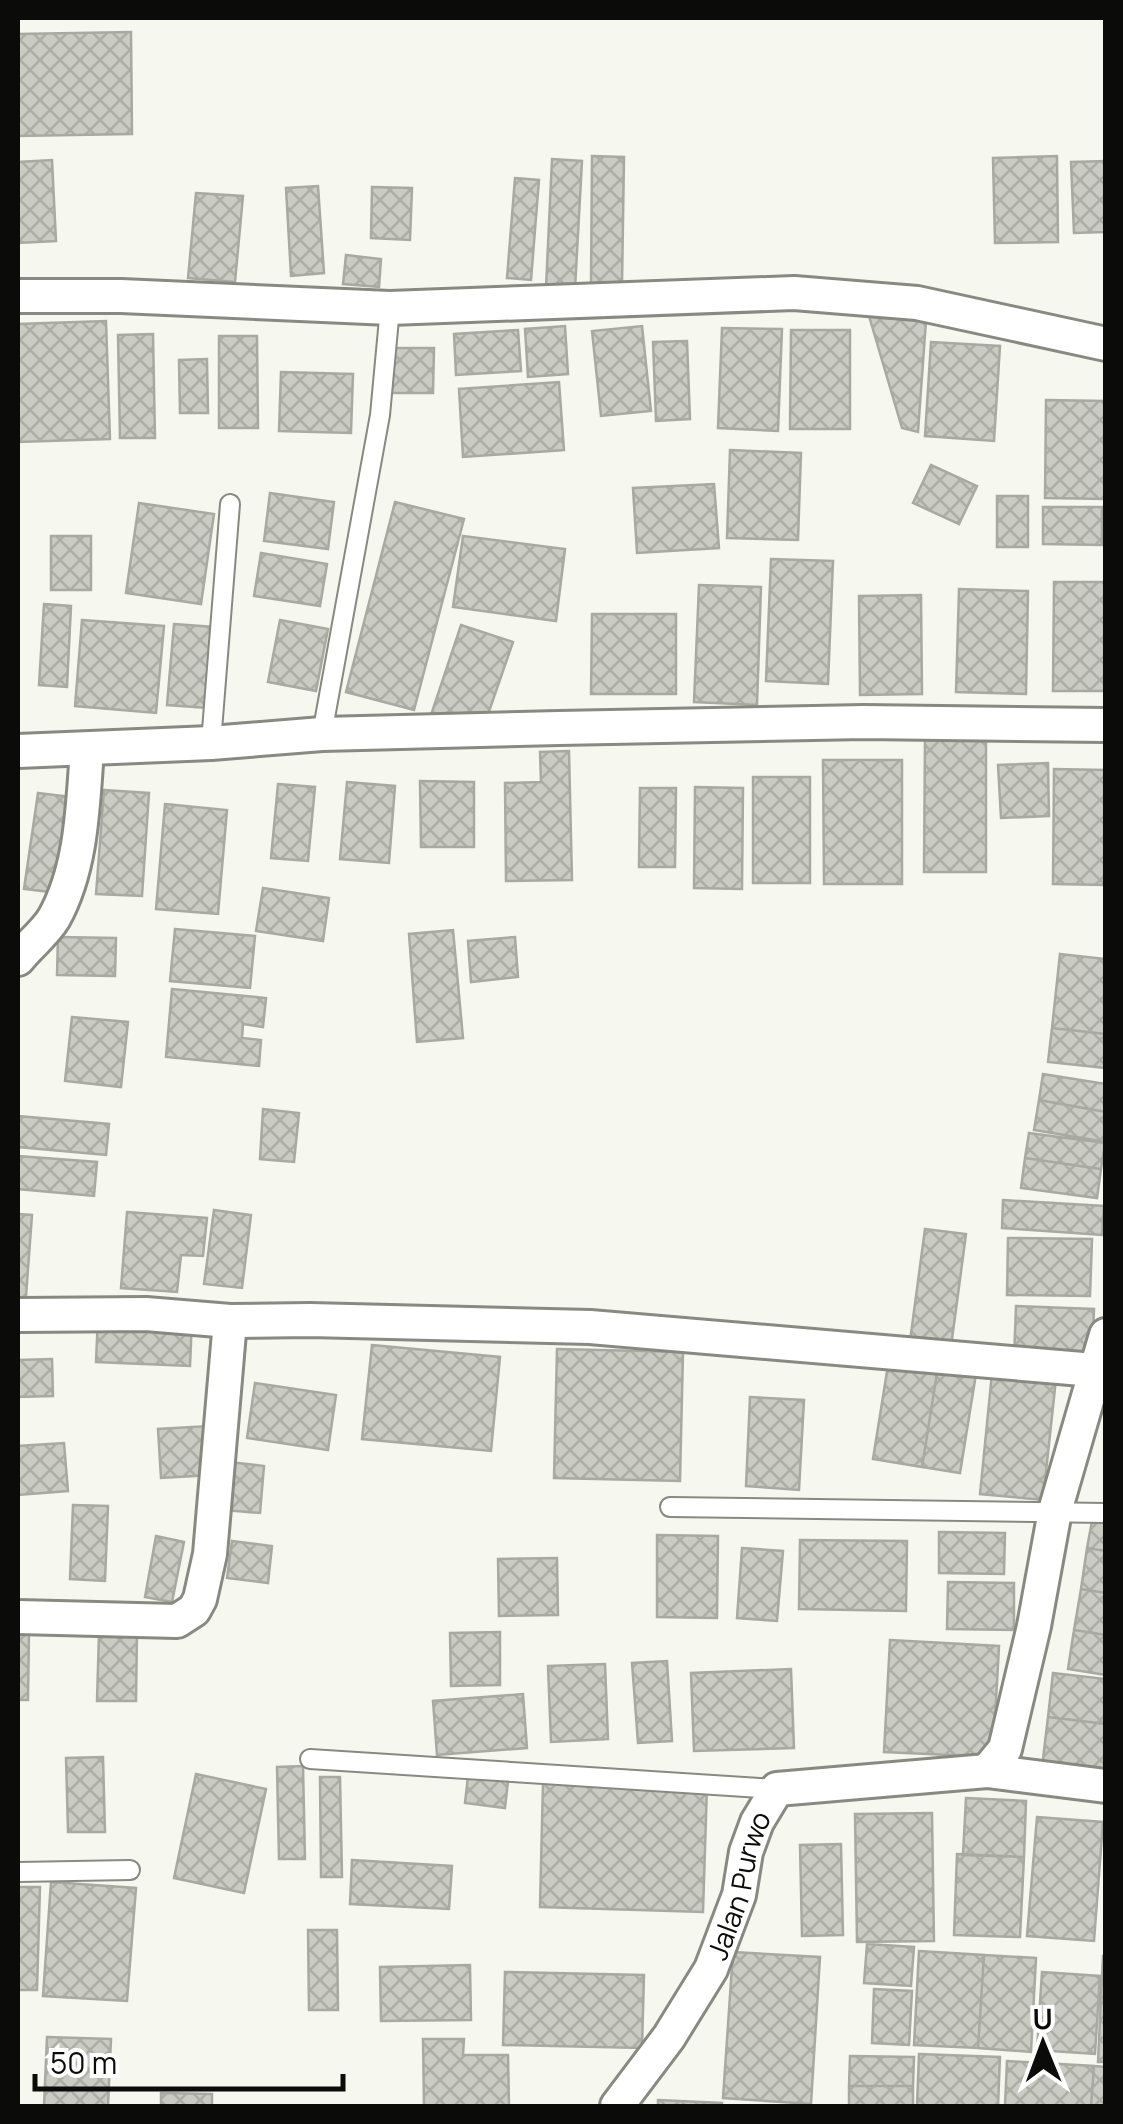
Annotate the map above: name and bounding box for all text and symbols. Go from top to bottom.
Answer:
street label: Jalan Purwo [697,1803,779,1965]
north arrow [993,1994,1093,2094]
text: U [1032,1999,1053,2037]
scale bar [35,2029,342,2091]
text: 50 m [50,2042,117,2083]

